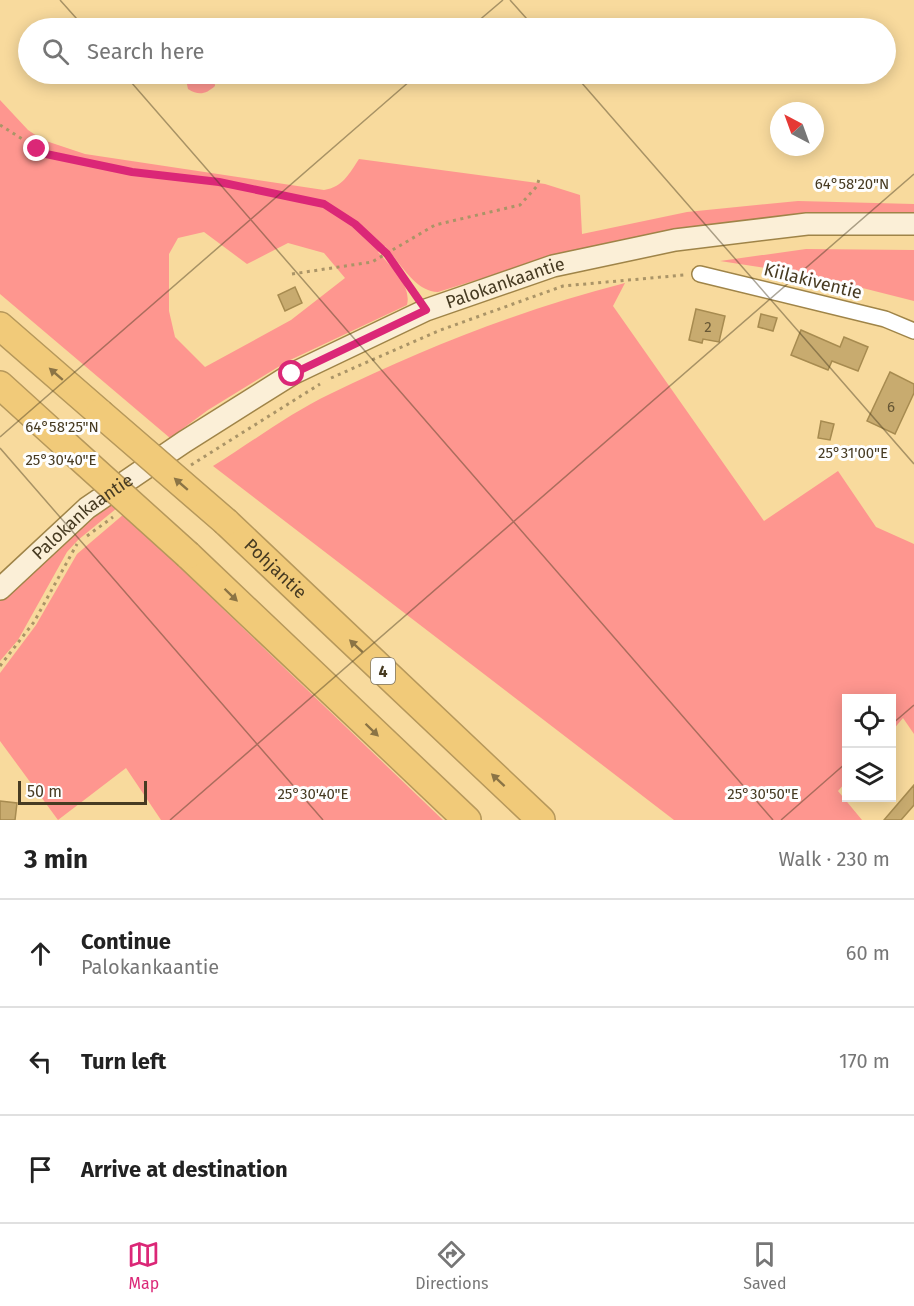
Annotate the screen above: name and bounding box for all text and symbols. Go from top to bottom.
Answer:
search box [18,18,896,84]
icon: search [39,35,72,68]
text: Search here [87,38,205,65]
north arrow [770,102,824,156]
route end [23,135,49,161]
text: 64°58'20"N [815,175,889,193]
street label: Palokankaantie [443,253,567,313]
street label: Kiilakiventie [762,258,864,304]
house number: 2 [704,318,712,336]
route start [278,360,304,386]
one-way arrow [48,368,64,381]
house number: 6 [887,398,895,416]
text: 64°58'25"N [25,418,99,436]
text: 25°31'00"E [818,444,888,462]
text: 25°30'40"E [25,451,97,469]
street label: Palokankaantie [27,469,137,565]
one-way arrow [173,477,189,490]
street label: Pohjantie [240,534,311,603]
one-way arrow [223,588,238,602]
one-way arrow [349,639,364,653]
road number: 4 [371,658,395,684]
map controls [842,694,896,802]
button: locate [842,694,896,748]
one-way arrow [364,722,378,736]
button: layers [842,748,896,802]
one-way arrow [491,774,506,787]
scale bar [18,778,147,806]
text: 50 m [27,782,62,801]
text: 25°30'40"E [277,785,349,803]
text: 25°30'50"E [727,785,799,803]
text: 3 min [24,844,88,875]
text: Walk · 230 m [779,847,890,871]
text: Continue [81,928,171,955]
icon: ahead [24,937,57,970]
text: 60 m [846,941,890,965]
text: Palokankaantie [81,955,219,979]
icon: left [24,1045,57,1078]
text: Turn left [81,1048,166,1075]
text: 170 m [839,1049,890,1073]
icon: arrive [24,1153,57,1186]
text: Arrive at destination [81,1156,288,1183]
tab: Map [127,1238,160,1293]
tab: Directions [415,1238,489,1293]
tab: Saved [743,1238,787,1293]

